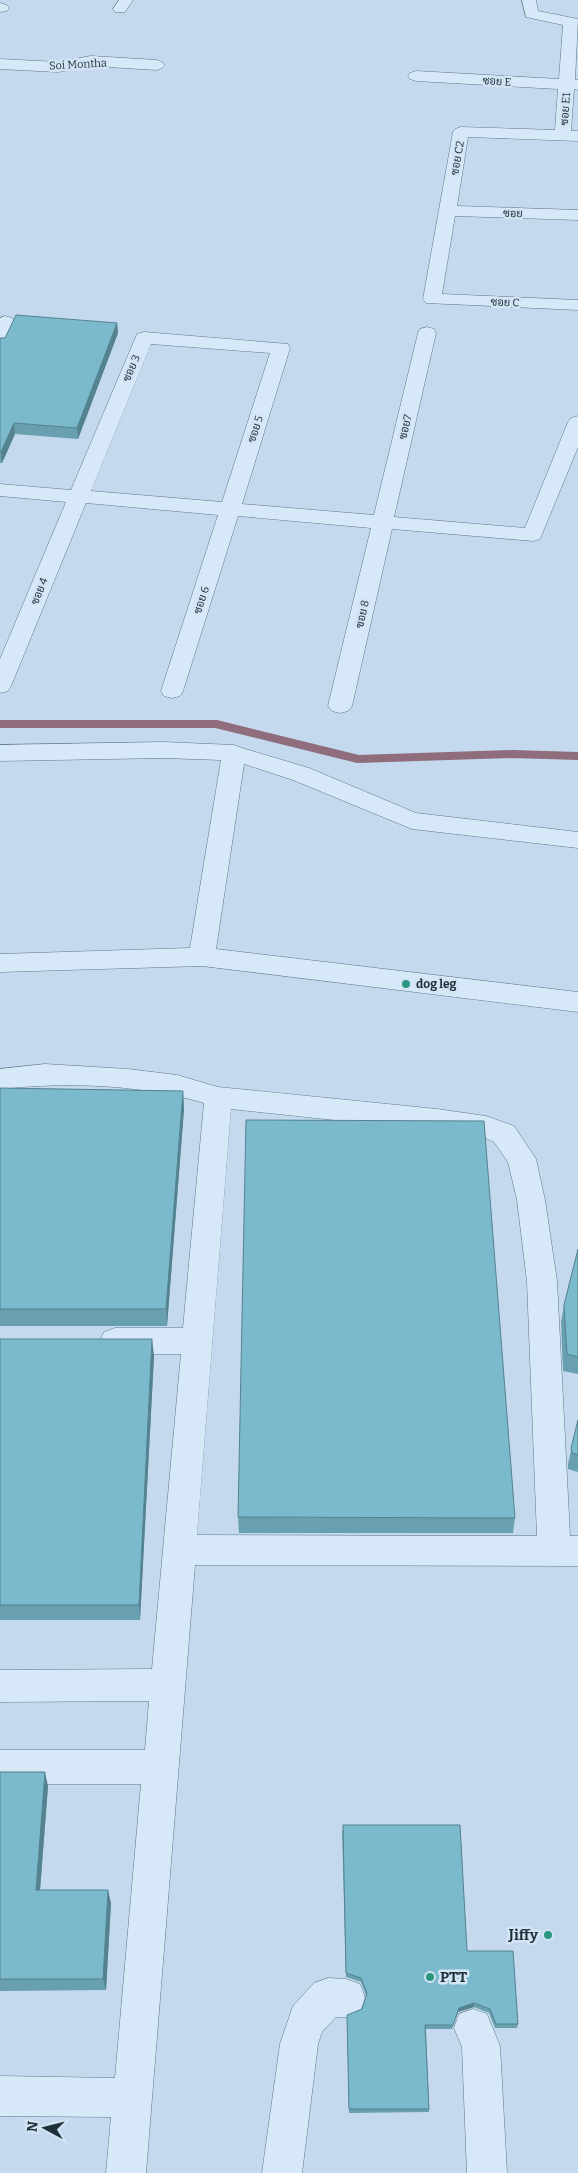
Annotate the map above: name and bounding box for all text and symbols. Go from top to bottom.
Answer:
street label: Soi Montha [49,56,107,73]
street label: ซอย E [482,74,512,89]
street label: ซอย E1 [558,92,573,126]
street label: ซอย C2 [448,140,467,176]
street label: ซอย [503,207,523,220]
street label: ซอย C [490,296,520,309]
street label: ซอย 3 [120,353,143,384]
street label: ซอย7 [396,413,415,441]
street label: ซอย 5 [245,414,266,444]
street label: ซอย 4 [28,575,51,607]
street label: ซอย 6 [191,585,212,616]
street label: ซอย 8 [353,599,372,629]
place label: dog leg [416,977,457,991]
marker: dog leg [400,978,412,990]
place label: Jiffy [508,1926,539,1944]
marker: Jiffy [542,1929,554,1941]
place label: PTT [440,1968,467,1986]
marker: PTT [424,1971,436,1983]
north arrow [20,2103,70,2153]
text: N [23,2120,42,2133]

